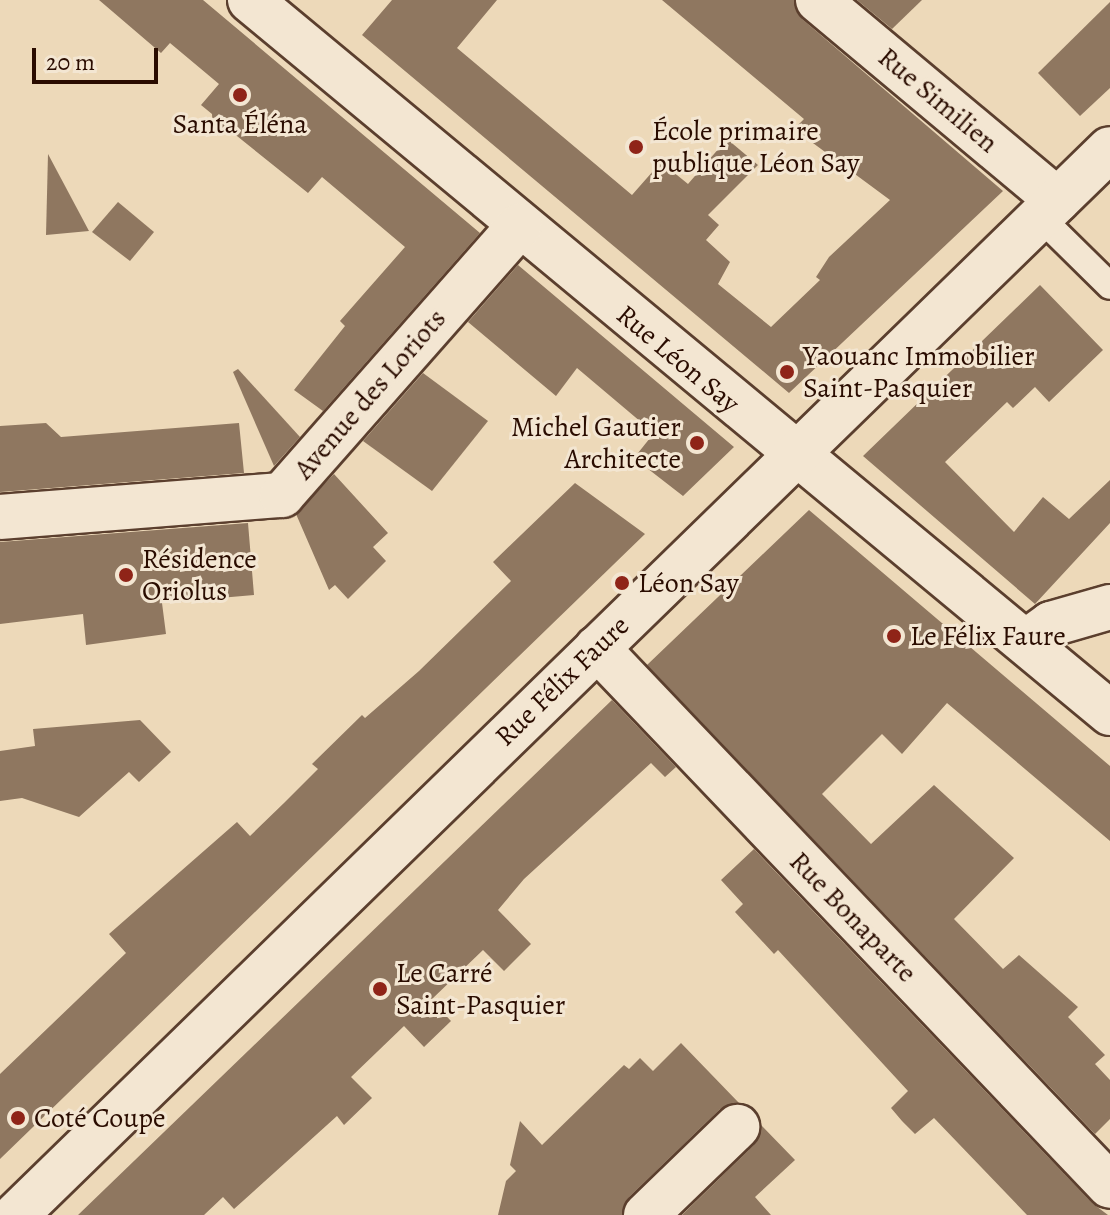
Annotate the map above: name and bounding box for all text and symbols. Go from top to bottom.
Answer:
scale bar [36,32,162,82]
street label: Rue Similien [871,40,1005,160]
text: 20 m [46,46,95,78]
marker: Santa Éléna [231,86,249,104]
place label: Santa Éléna [173,107,307,141]
place label: École primaire publique Léon Say [652,114,859,180]
marker: École primaire publique Léon Say [627,138,645,156]
street label: Rue Léon Say [610,298,746,420]
street label: Avenue des Loriots [287,302,453,486]
place label: Yaouanc Immobilier Saint-Pasquier [803,339,1035,405]
marker: Yaouanc Immobilier Saint-Pasquier [778,363,796,381]
place label: Michel Gautier Architecte [511,410,681,476]
marker: Michel Gautier Architecte [688,434,706,452]
place label: Résidence Oriolus [142,542,257,608]
marker: Résidence Oriolus [117,566,135,584]
place label: Léon Say [638,566,739,600]
marker: Léon Say [613,574,631,592]
street label: Rue Félix Faure [488,609,636,753]
place label: Le Félix Faure [910,619,1066,653]
marker: Le Félix Faure [885,627,903,645]
street label: Rue Bonaparte [782,845,924,989]
place label: Le Carré Saint-Pasquier [396,956,566,1022]
marker: Le Carré Saint-Pasquier [371,980,389,998]
place label: Coté Coupe [34,1101,166,1135]
marker: Coté Coupe [9,1109,27,1127]

